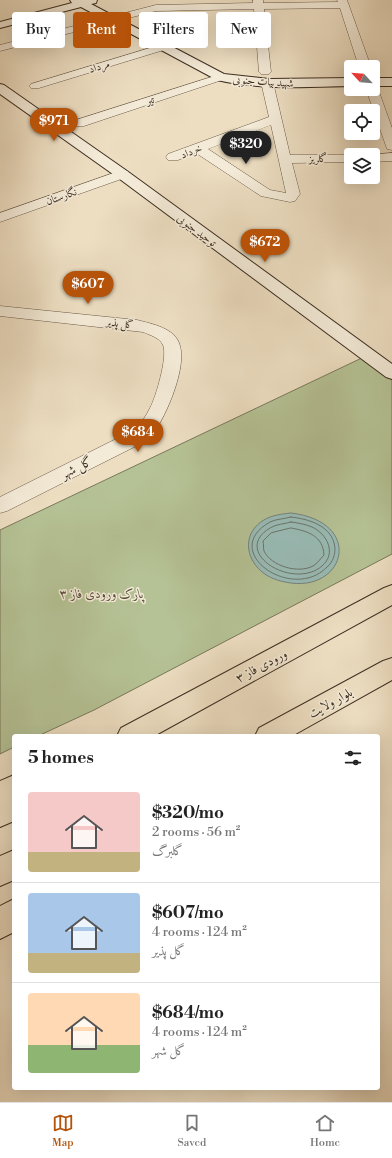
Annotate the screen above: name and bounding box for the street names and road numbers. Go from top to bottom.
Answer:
street label: مرداد [87,57,112,77]
street label: شهید بیات جنوبی [232,73,294,91]
street label: تیر [143,93,157,109]
street label: خرداد [179,141,204,162]
street label: گلریز [308,151,327,166]
street label: نگارستان [44,184,79,209]
street label: توحید جنوبی [174,211,220,251]
street label: گل پذیر [104,314,135,334]
street label: گل شهر [56,453,95,484]
street label: ورودی فاز ۳ [233,646,290,686]
street label: بلوار ولایت [306,684,355,722]

